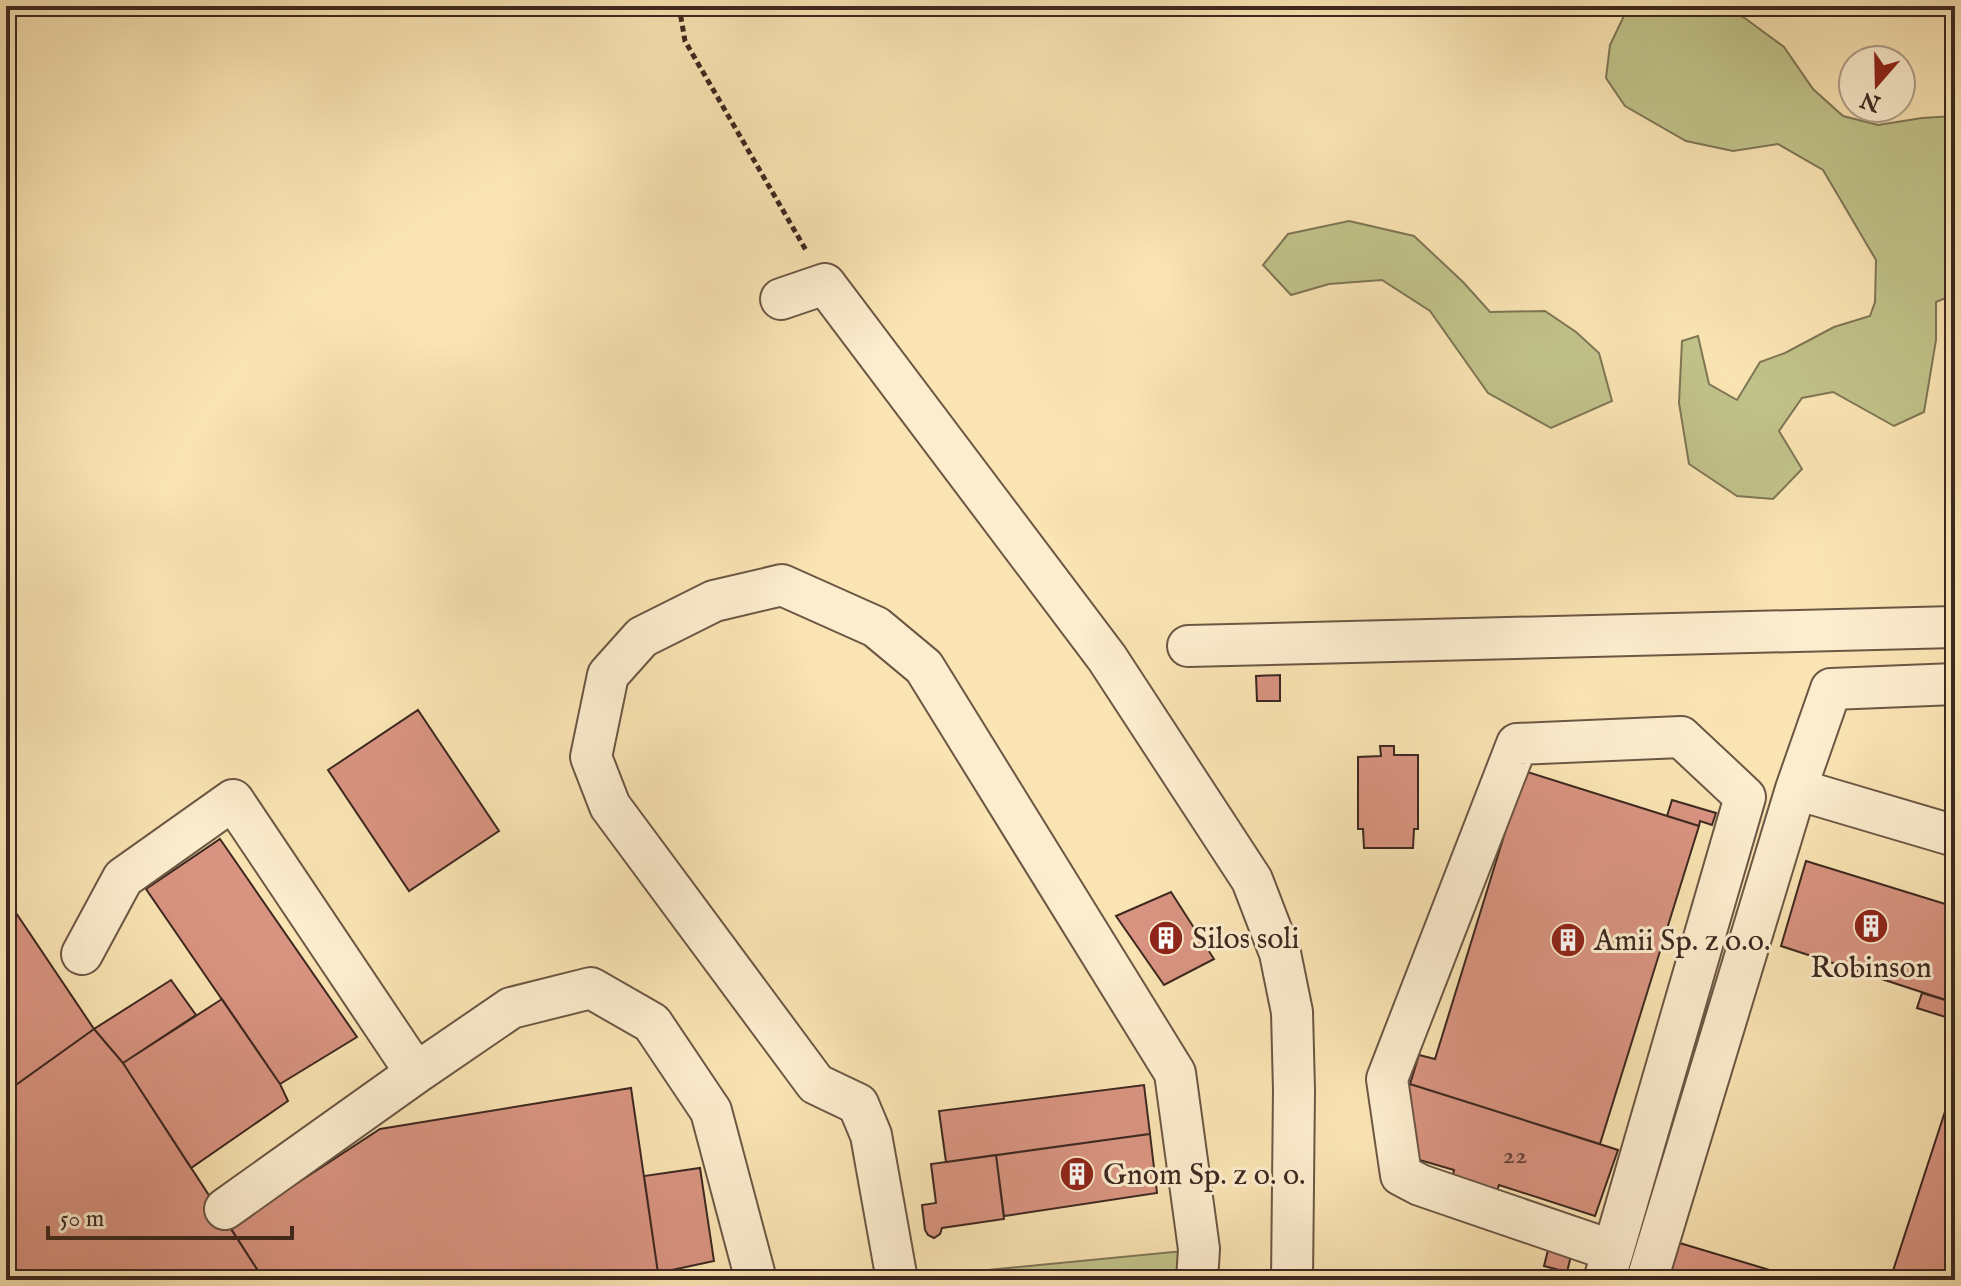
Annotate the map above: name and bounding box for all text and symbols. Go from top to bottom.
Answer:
north arrow [1837,44,1917,124]
text: N [1857,85,1886,118]
building icon: Robinson [1852,907,1890,945]
building icon: Silos soli [1147,919,1185,957]
place label: Silos soli [1192,921,1300,959]
building icon: Amii Sp. z o.o. [1549,921,1587,959]
place label: Amii Sp. z o.o. [1593,923,1770,961]
place label: Robinson [1810,950,1932,988]
house number: 22 [1503,1139,1527,1172]
building icon: Gnom Sp. z o. o. [1058,1155,1096,1193]
place label: Gnom Sp. z o. o. [1103,1157,1306,1195]
scale bar [48,1190,292,1240]
text: 50 m [60,1204,104,1235]

